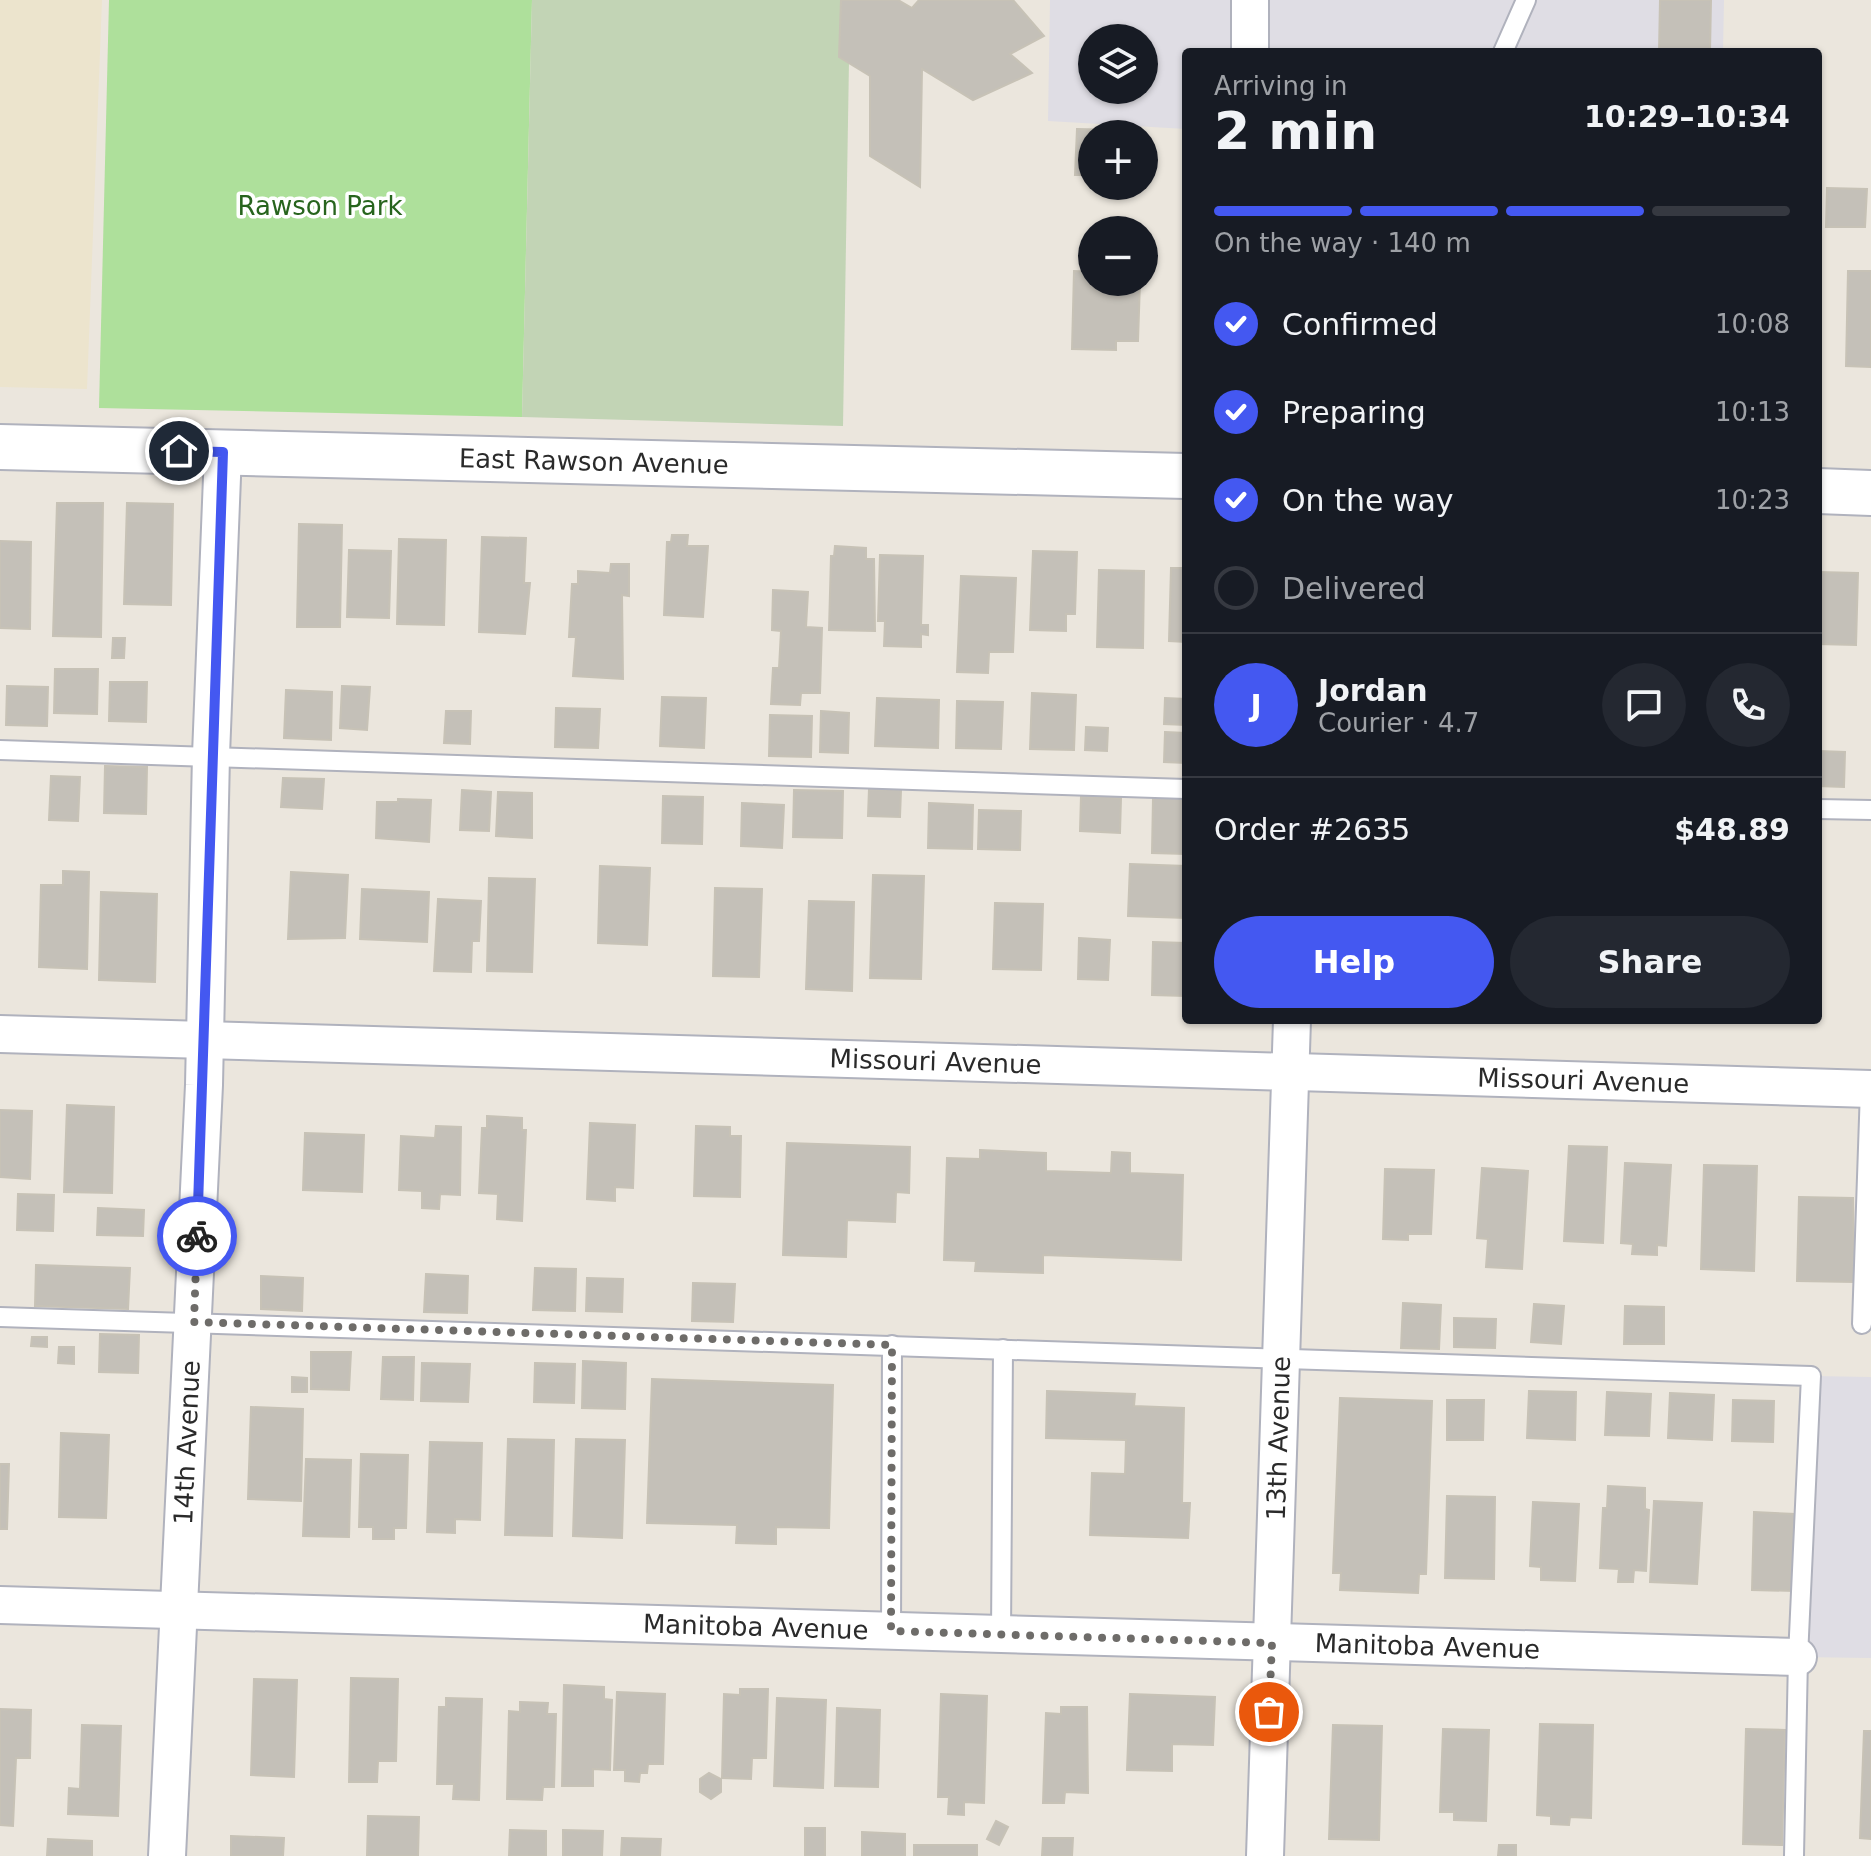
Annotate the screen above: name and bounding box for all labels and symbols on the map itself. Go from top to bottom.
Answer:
park label: Rawson Park [237,191,403,221]
pin [145,417,213,485]
street label: East Rawson Avenue [459,443,729,480]
street label: Missouri Avenue [829,1043,1042,1080]
street label: Missouri Avenue [1477,1062,1690,1099]
courier [157,1196,237,1276]
street label: 13th Avenue [1261,1355,1296,1521]
street label: 14th Avenue [168,1360,206,1525]
street label: Manitoba Avenue [643,1609,869,1645]
street label: Manitoba Avenue [1314,1628,1541,1665]
pin [1235,1678,1303,1746]

